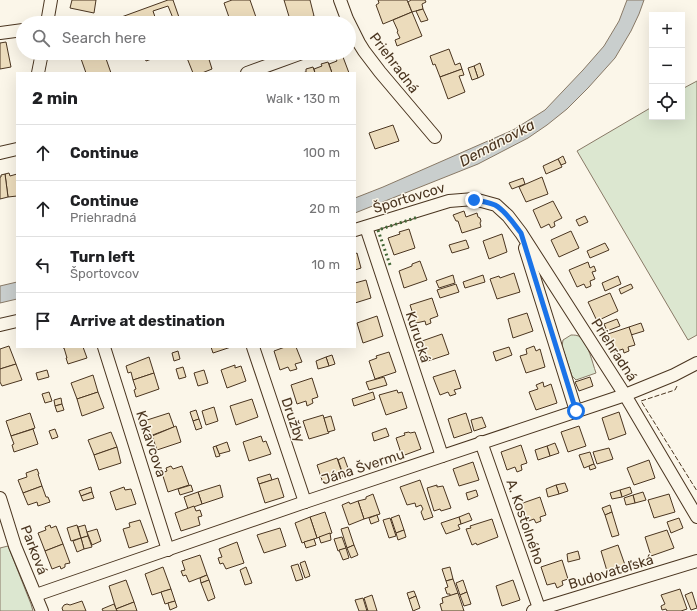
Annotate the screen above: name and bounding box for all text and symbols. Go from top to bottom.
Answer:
map controls [649,12,685,120]
button: + [649,12,685,48]
search box [16,16,356,60]
icon: search [30,27,52,49]
text: Search here [62,29,146,47]
street label: Priehradná [366,29,422,97]
button: − [649,48,685,84]
button: locate [649,84,685,120]
text: 2 min [32,88,78,108]
text: Walk · 130 m [266,91,340,106]
water label: Demänovka [456,115,538,170]
icon: ahead [32,142,54,164]
text: Continue [70,144,139,162]
text: 100 m [303,145,340,160]
street label: Športovcov [371,178,447,217]
route end [465,191,483,209]
text: Continue [70,192,139,210]
icon: ahead [32,198,54,220]
text: 20 m [309,201,340,216]
text: Priehradná [70,210,136,225]
text: Turn left [70,248,135,266]
icon: left [32,254,54,276]
text: 10 m [311,257,340,272]
text: Športovcov [70,266,139,281]
street label: Kurucká [402,309,434,365]
icon: arrive [32,310,54,332]
text: Arrive at destination [70,312,225,330]
street label: Priehradná [587,315,641,385]
street label: Družby [277,395,309,445]
route start [567,402,585,420]
street label: Kokavcova [132,409,170,479]
street label: Jána Švermu [319,445,407,488]
street label: A. Kostolného [502,477,548,567]
street label: Parková [17,523,51,577]
street label: Budovateľská [566,551,656,593]

